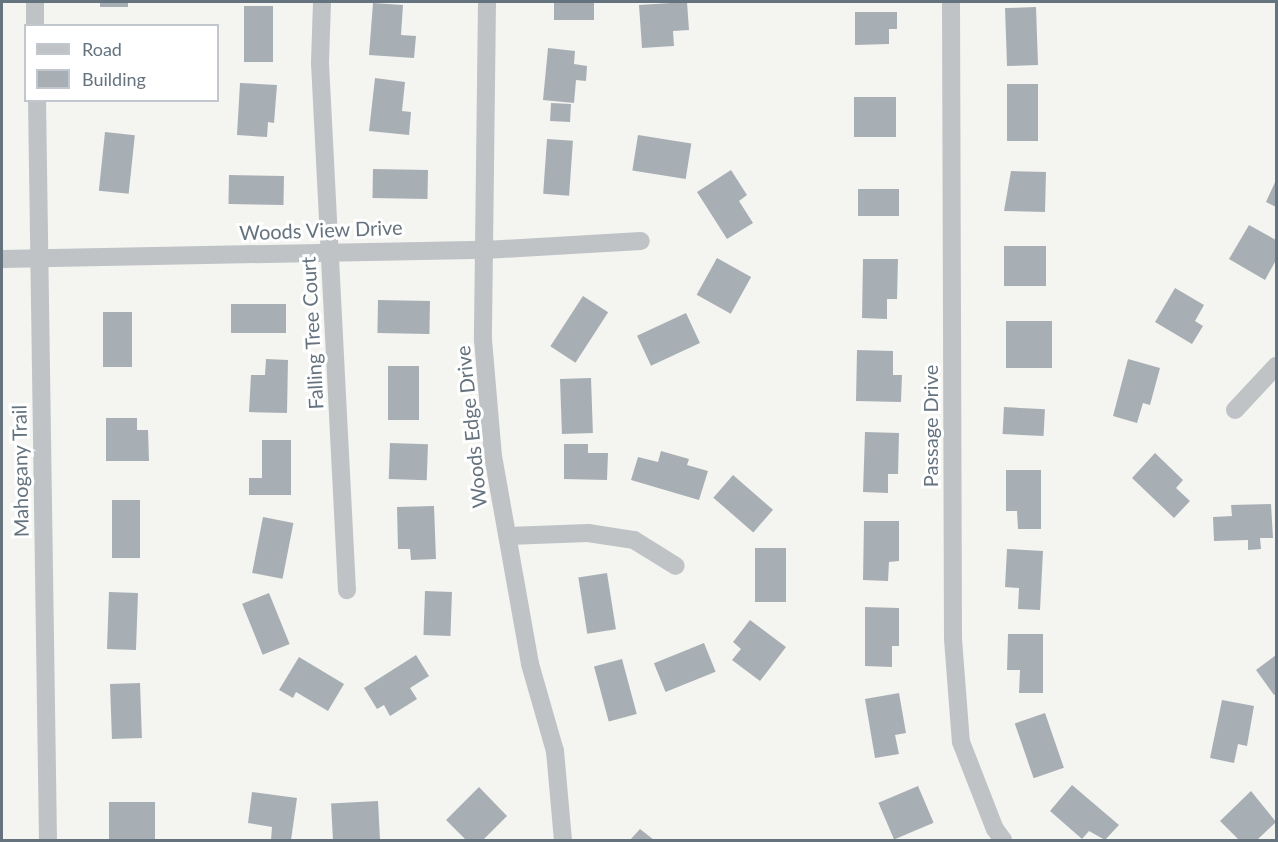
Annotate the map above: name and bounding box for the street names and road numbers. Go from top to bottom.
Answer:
street label: Woods View Drive [238,215,404,245]
street label: Falling Tree Court [296,256,328,410]
street label: Woods Edge Drive [451,345,491,509]
street label: Passage Drive [918,365,942,487]
street label: Mahogany Trail [7,404,33,538]

